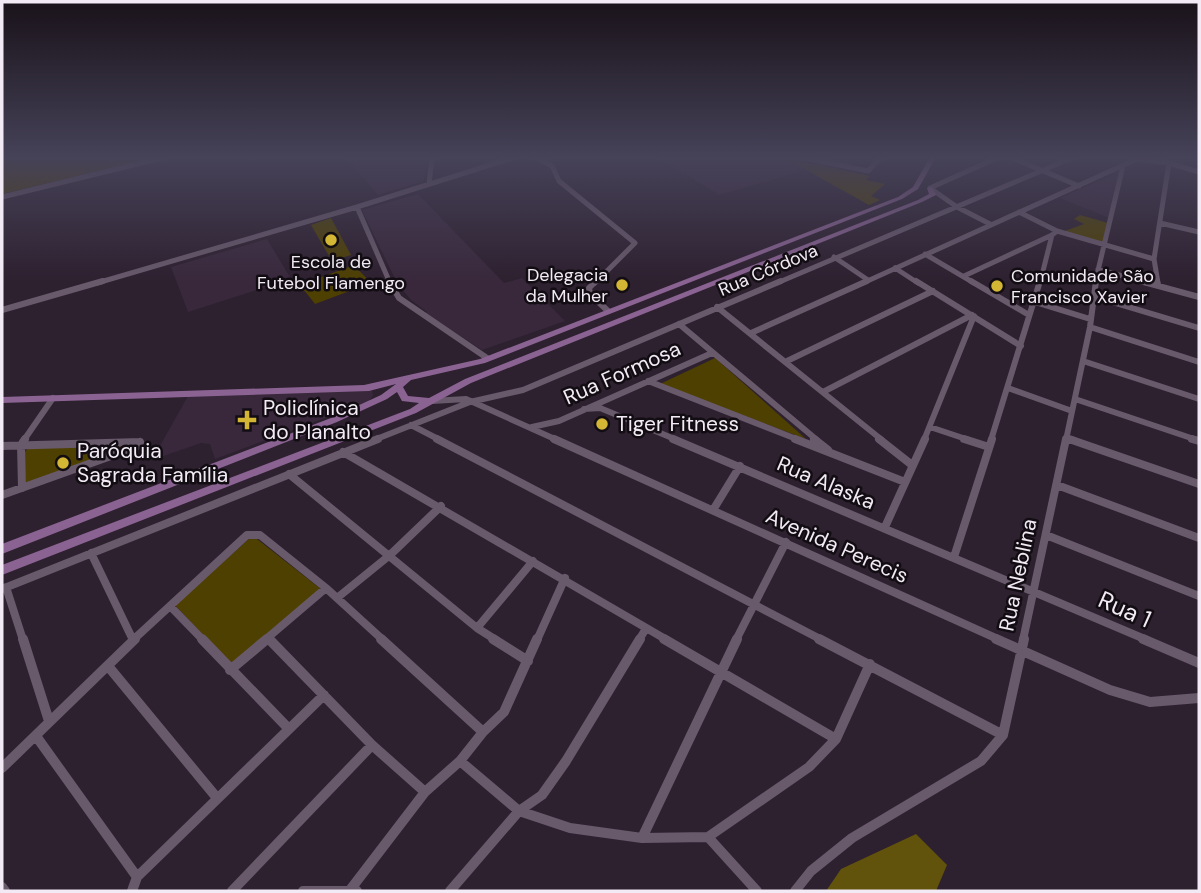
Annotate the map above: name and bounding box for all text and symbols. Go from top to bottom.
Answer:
marker: Escola de Futebol Flamengo [323,232,339,248]
street label: Rua Córdova [715,238,821,302]
place label: Escola de Futebol Flamengo [257,250,405,295]
place label: Delegacia da Mulher [525,263,608,308]
place label: Comunidade São Francisco Xavier [1011,264,1154,309]
marker: Delegacia da Mulher [614,277,630,293]
marker: Comunidade São Francisco Xavier [989,278,1005,294]
street label: Rua Formosa [559,335,685,411]
place label: Policlínica do Planalto [263,394,371,446]
marker: Policlínica do Planalto [237,410,257,430]
place label: Tiger Fitness [616,410,739,438]
marker: Tiger Fitness [594,416,610,432]
place label: Paróquia Sagrada Família [77,437,228,489]
street label: Rua Alaska [773,450,879,516]
marker: Paróquia Sagrada Família [55,455,71,471]
street label: Avenida Perecis [761,502,913,590]
street label: Rua Neblina [992,516,1044,634]
street label: Rua 1 [1094,584,1156,634]

